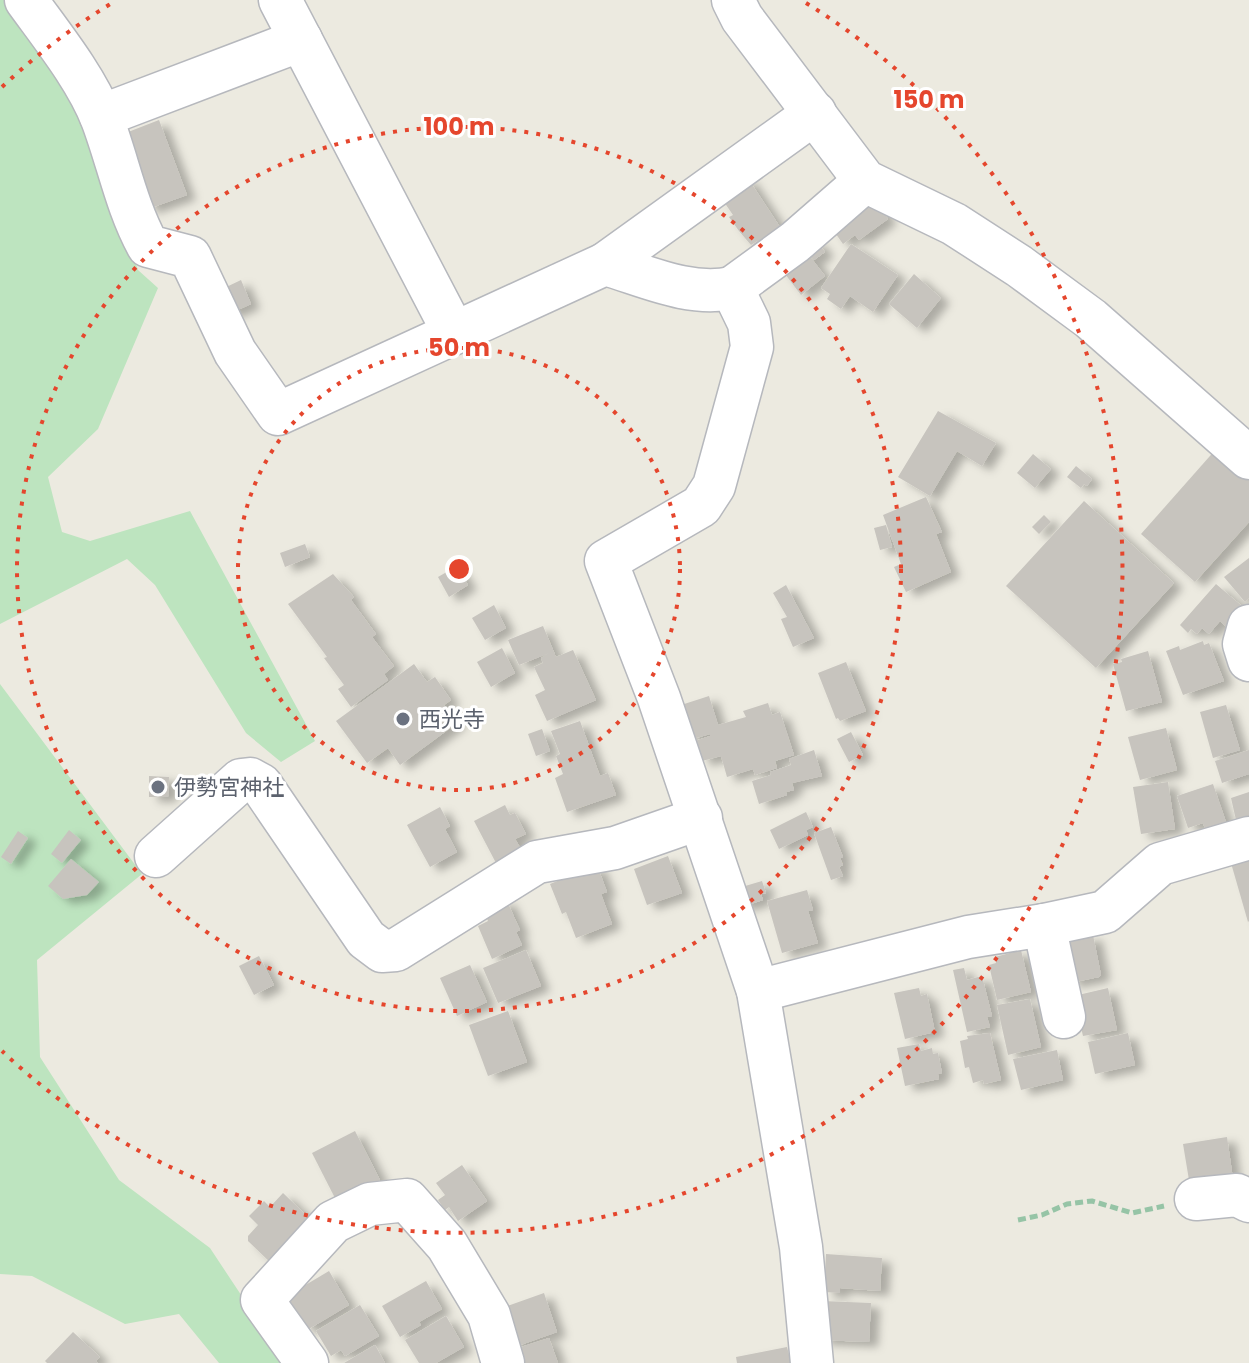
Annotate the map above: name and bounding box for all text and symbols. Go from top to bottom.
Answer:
text: 150 m [894,83,964,116]
text: 100 m [424,110,494,143]
text: 50 m [428,331,490,364]
centre of rings [445,555,473,583]
place label: 西光寺 [419,704,485,735]
marker: 西光寺 [394,710,412,728]
place label: 伊勢宮神社 [174,772,284,803]
marker: 伊勢宮神社 [149,778,167,796]

